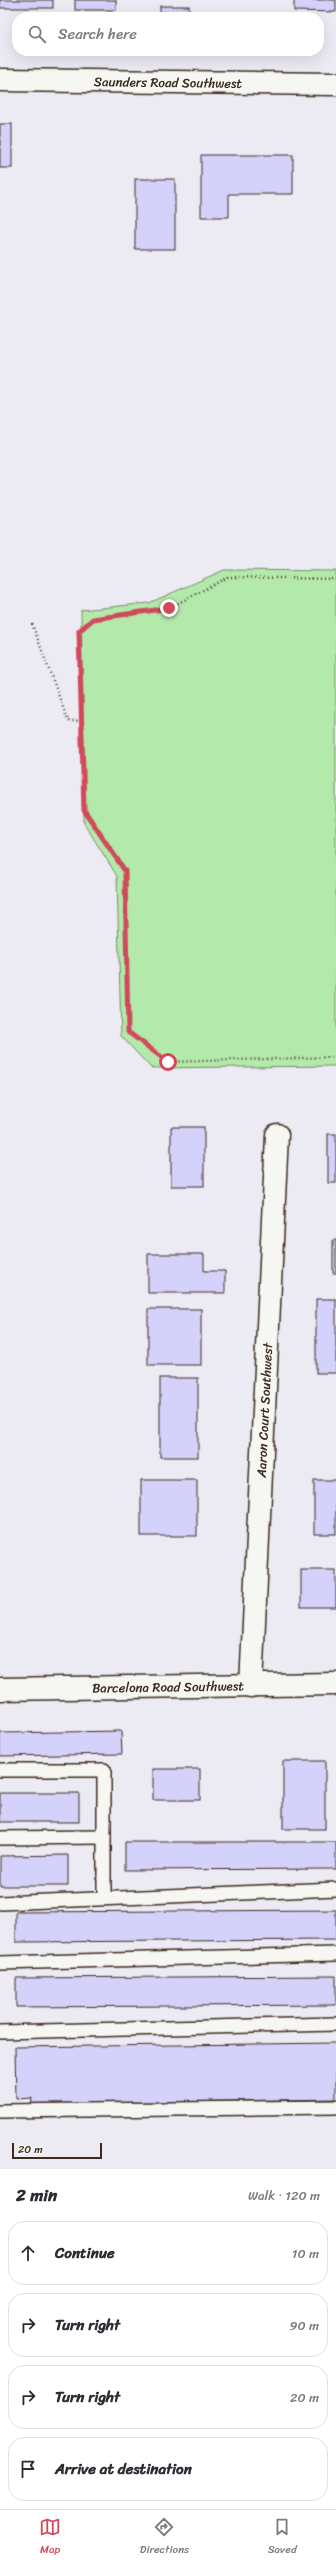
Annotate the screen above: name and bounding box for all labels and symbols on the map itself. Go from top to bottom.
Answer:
street label: Saunders Road Southwest [94,70,243,95]
route end [160,599,178,617]
route start [159,1053,177,1071]
street label: Aaron Court Southwest [250,1342,279,1479]
street label: Barcelona Road Southwest [92,1674,244,1700]
scale bar [12,2141,102,2160]

